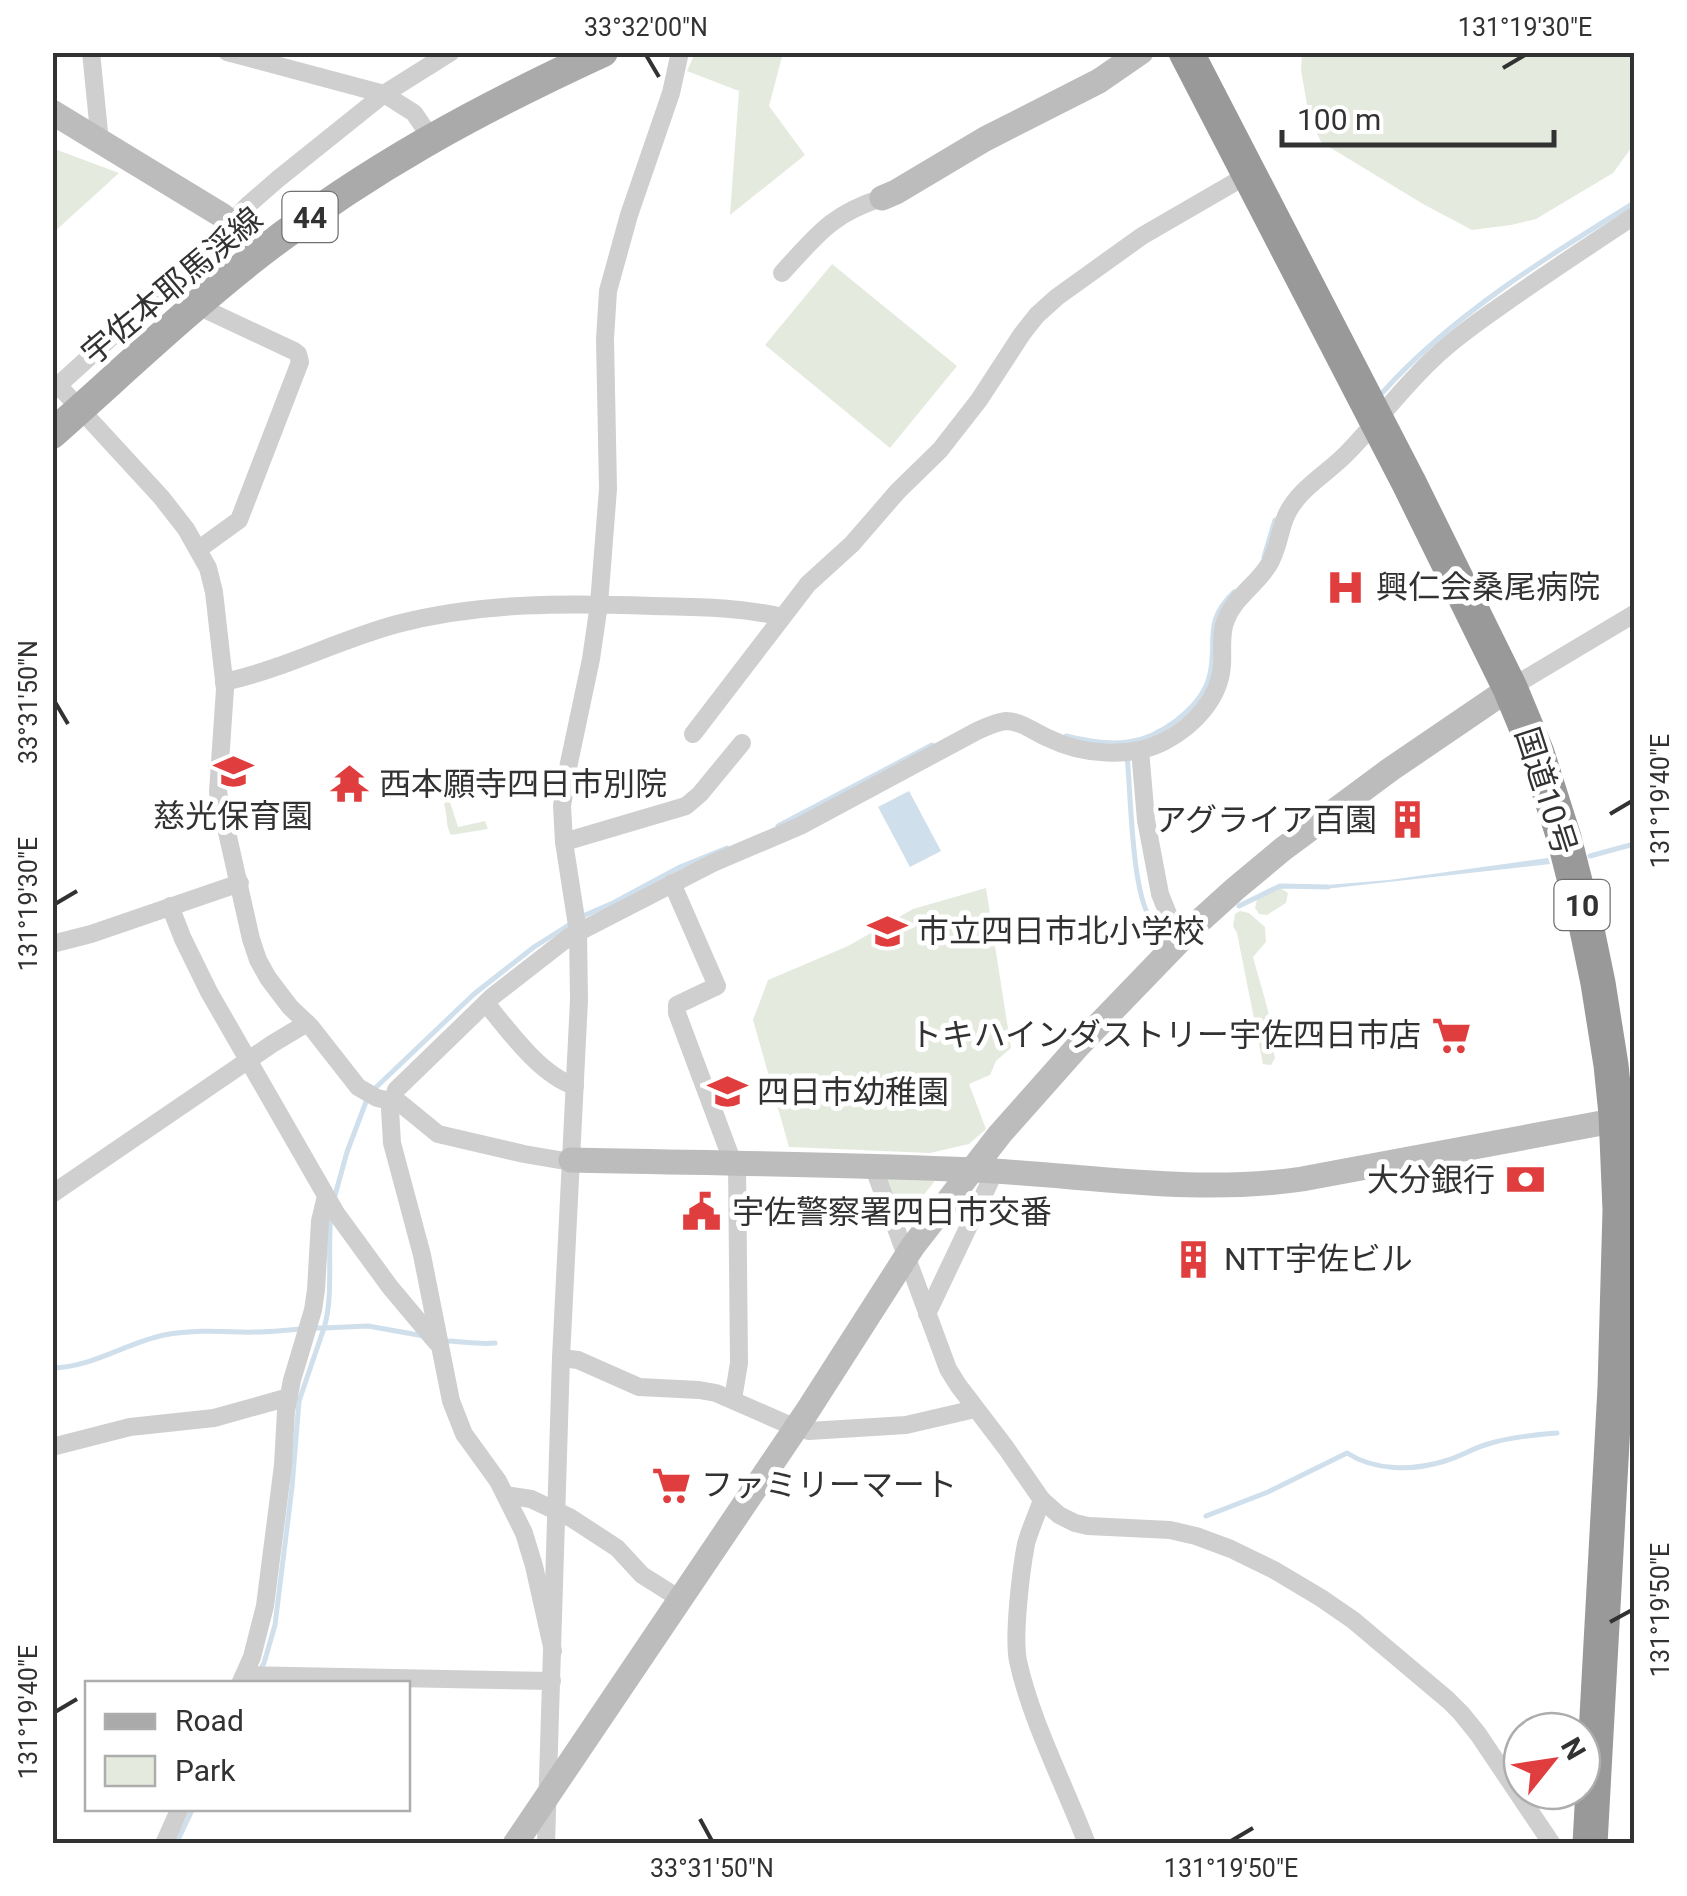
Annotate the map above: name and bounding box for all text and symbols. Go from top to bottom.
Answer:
text: 33°32'00"N [584,13,708,42]
text: 131°19'30"E [1458,13,1592,42]
scale bar [1282,85,1554,147]
text: 100 m [1297,102,1381,137]
road number: 44 [282,192,338,242]
street label: 宇佐本耶馬渓線 [74,199,270,373]
hospital icon: 興仁会桑尾病院 [1325,566,1367,608]
place label: 興仁会桑尾病院 [1376,568,1600,606]
text: 33°31'50"N [14,640,43,764]
street label: 国道10号 [1508,722,1584,860]
text: 131°19'40"E [1646,734,1675,868]
school or university icon: 慈光保育園 [212,750,254,792]
temple icon: 西本願寺四日市別院 [328,763,370,805]
place label: 西本願寺四日市別院 [379,765,667,803]
place label: 慈光保育園 [153,797,313,835]
building icon: アグライア百園 [1386,799,1428,841]
place label: アグライア百園 [1155,801,1377,839]
text: 131°19'30"E [14,837,43,971]
road number: 10 [1554,880,1610,930]
school or university icon: 市立四日市北小学校 [866,910,908,952]
place label: 市立四日市北小学校 [917,912,1205,950]
supermarket icon: トキハインダストリー宇佐四日市店 [1430,1014,1472,1056]
place label: トキハインダストリー宇佐四日市店 [910,1016,1421,1054]
school or university icon: 四日市幼稚園 [706,1071,748,1113]
place label: 四日市幼稚園 [757,1073,949,1111]
bank icon: 大分銀行 [1504,1159,1546,1201]
place label: 大分銀行 [1367,1161,1495,1199]
public building icon: 宇佐警察署四日市交番 [681,1191,723,1233]
place label: 宇佐警察署四日市交番 [732,1193,1052,1231]
building icon: NTT宇佐ビル [1173,1238,1215,1280]
place label: NTT宇佐ビル [1224,1240,1413,1278]
supermarket icon: ファミリーマート [650,1464,692,1506]
place label: ファミリーマート [701,1466,957,1504]
text: 131°19'50"E [1646,1543,1675,1677]
text: 131°19'40"E [14,1645,43,1779]
legend [85,1681,410,1811]
text: Road [175,1703,244,1738]
north arrow [1502,1711,1602,1811]
text: N [1554,1732,1592,1766]
text: Park [175,1753,236,1788]
text: 33°31'50"N [650,1854,774,1883]
text: 131°19'50"E [1164,1854,1298,1883]

